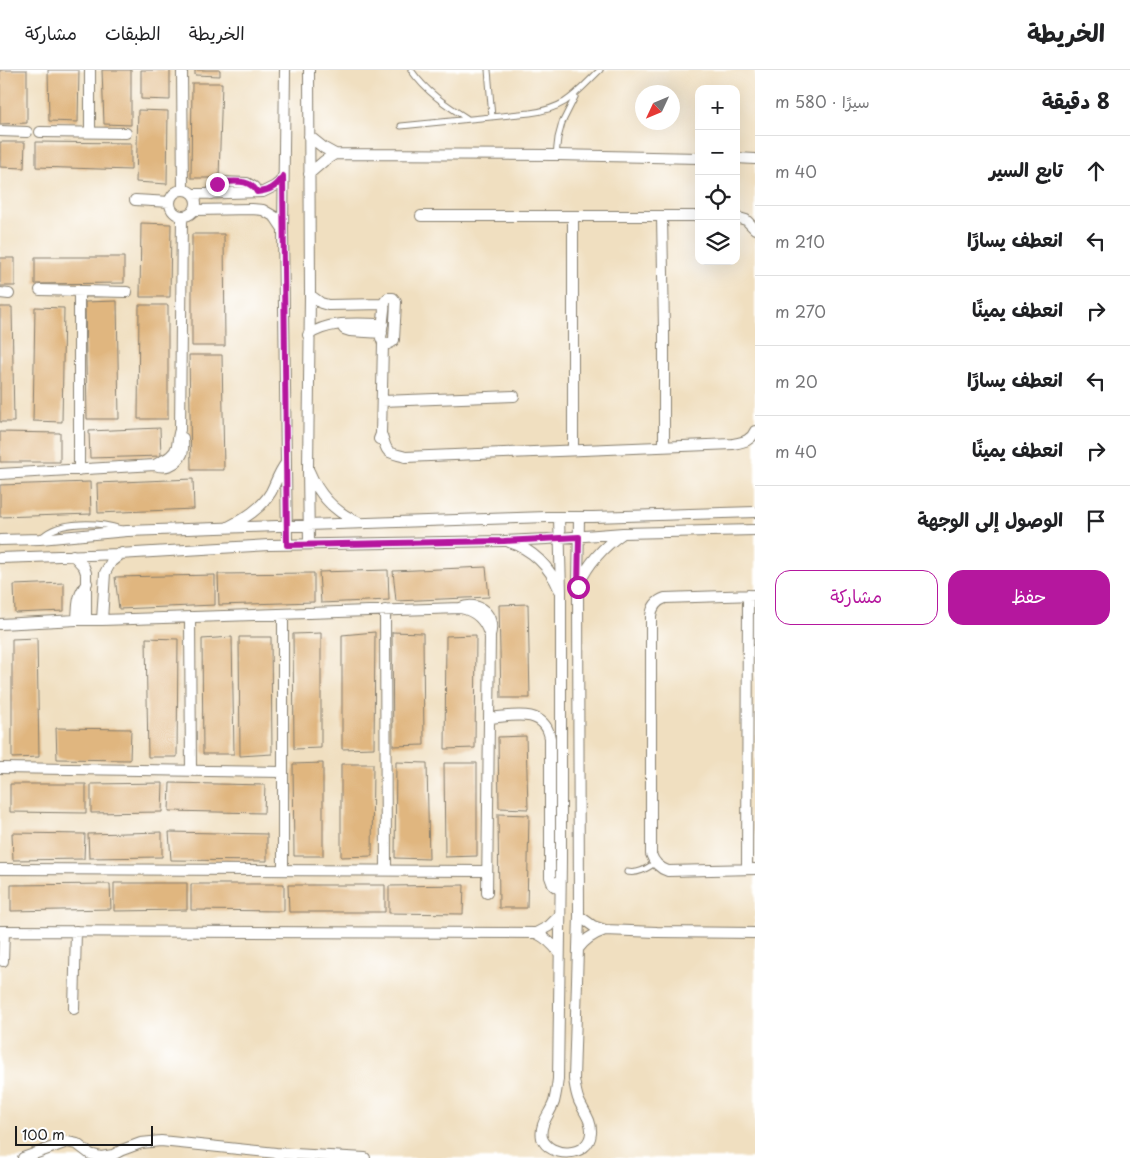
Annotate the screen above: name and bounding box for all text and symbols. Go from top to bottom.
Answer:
text: الخريطة [1027,14,1105,50]
text: مشاركة [25,19,77,46]
text: الطبقات [105,19,161,46]
text: الخريطة [189,19,245,46]
text: 8 دقيقة [1042,84,1110,116]
north arrow [635,85,680,130]
map controls [695,85,740,265]
button: + [695,85,740,130]
text: سيرًا · 580 m [775,89,870,113]
button: − [695,130,740,175]
text: تابع السير [989,155,1063,183]
icon: ahead [1082,157,1110,185]
text: 40 m [775,159,817,183]
route end [206,173,229,196]
button: locate [695,175,740,220]
button: layers [695,220,740,265]
text: انعطف يسارًا [967,225,1063,253]
icon: left [1082,227,1110,255]
text: 210 m [775,229,825,253]
text: انعطف يمينًا [972,295,1063,323]
icon: right [1082,297,1110,325]
text: 270 m [775,299,826,323]
text: انعطف يسارًا [967,365,1063,393]
icon: left [1082,367,1110,395]
text: 20 m [775,369,818,393]
text: انعطف يمينًا [972,435,1063,463]
icon: right [1082,437,1110,465]
text: 40 m [775,439,817,463]
text: الوصول إلى الوجهة [917,505,1063,533]
icon: arrive [1082,507,1110,535]
button: مشاركة [775,570,938,625]
button: حفظ [948,570,1110,625]
route start [567,576,590,599]
scale bar [15,1123,152,1146]
text: 100 m [22,1124,65,1145]

